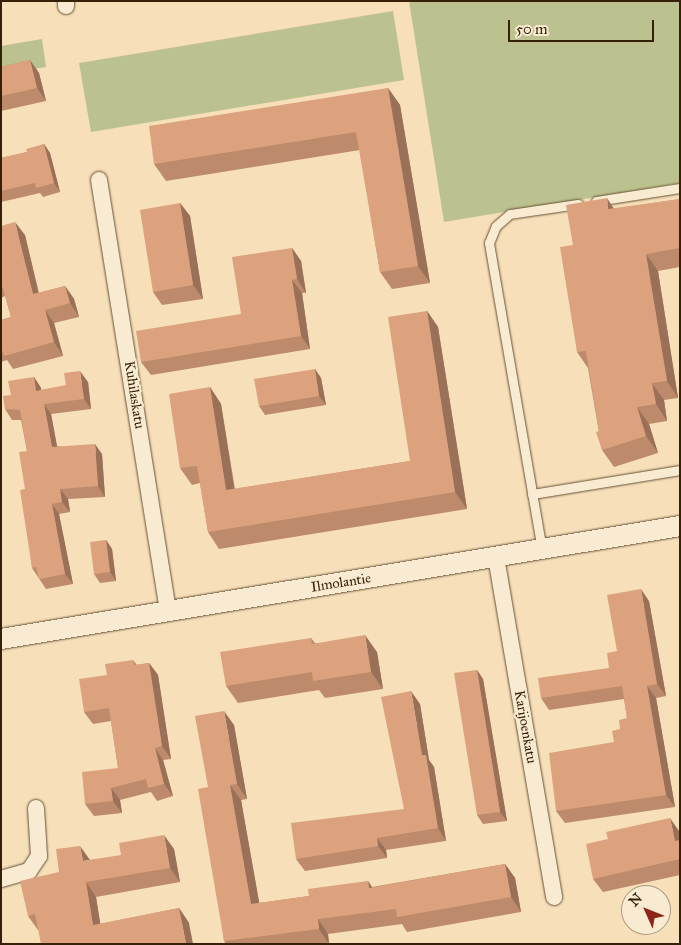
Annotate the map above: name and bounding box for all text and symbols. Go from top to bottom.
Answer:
scale bar [511,10,657,42]
text: 50 m [516,20,548,38]
street label: Kuhilaskatu [120,360,148,430]
street label: Ilmolantie [310,570,372,596]
street label: Karijoenkatu [510,689,540,765]
north arrow [621,885,671,935]
text: N [625,890,646,910]

